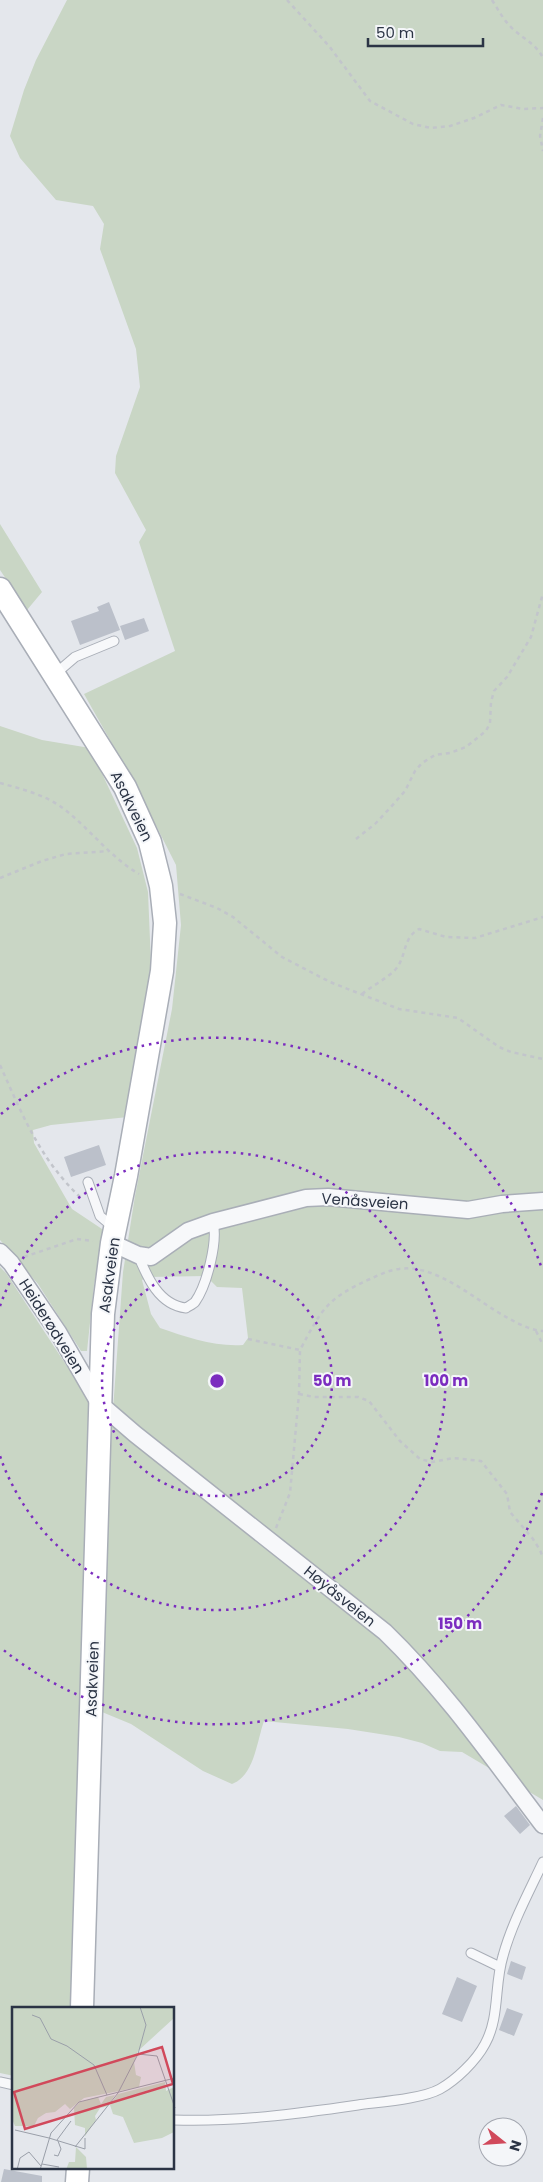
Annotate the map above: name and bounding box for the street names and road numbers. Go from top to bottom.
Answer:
street label: Asakveien [106,767,158,845]
street label: Venåsveien [321,1187,409,1215]
street label: Asakveien [93,1236,125,1314]
street label: Heiderødveien [14,1274,90,1378]
street label: Høyåsveien [300,1561,380,1631]
street label: Asakveien [80,1641,104,1717]

